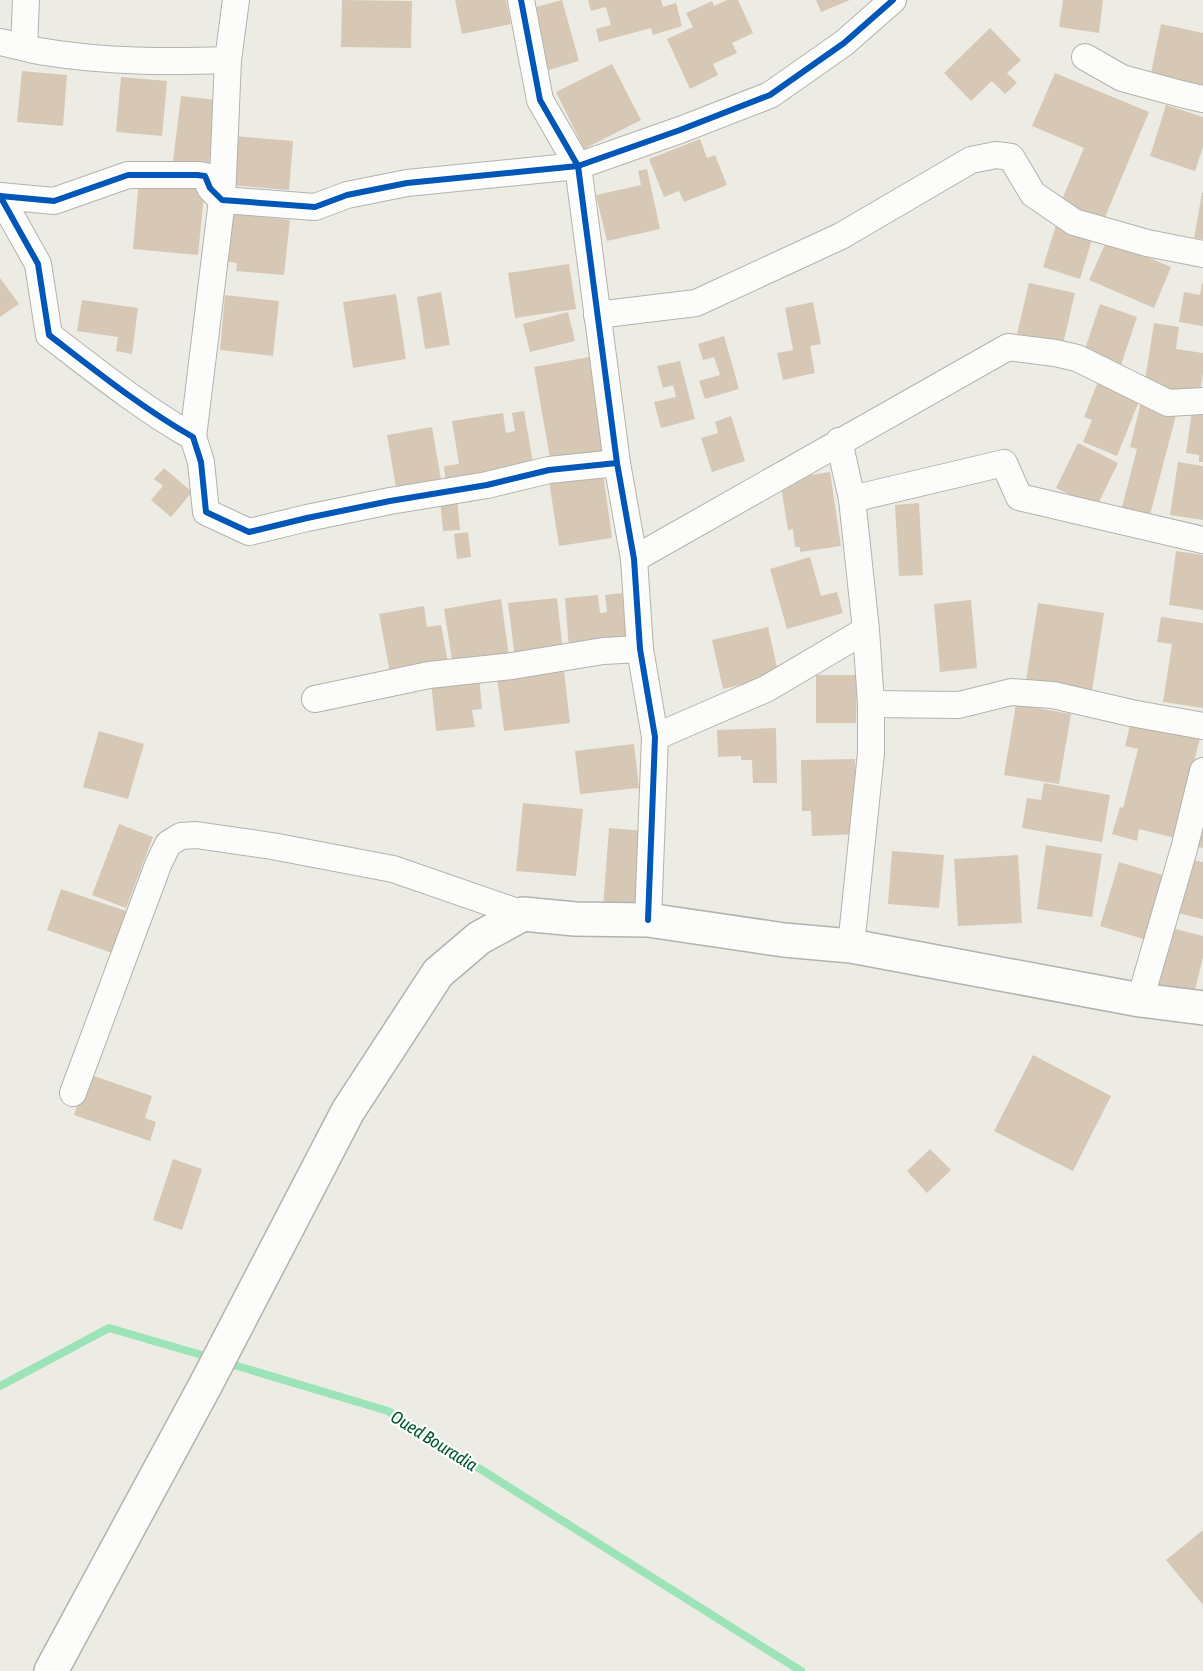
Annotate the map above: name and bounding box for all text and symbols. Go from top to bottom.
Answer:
water label: Oued Bouradia [387,1406,482,1476]

